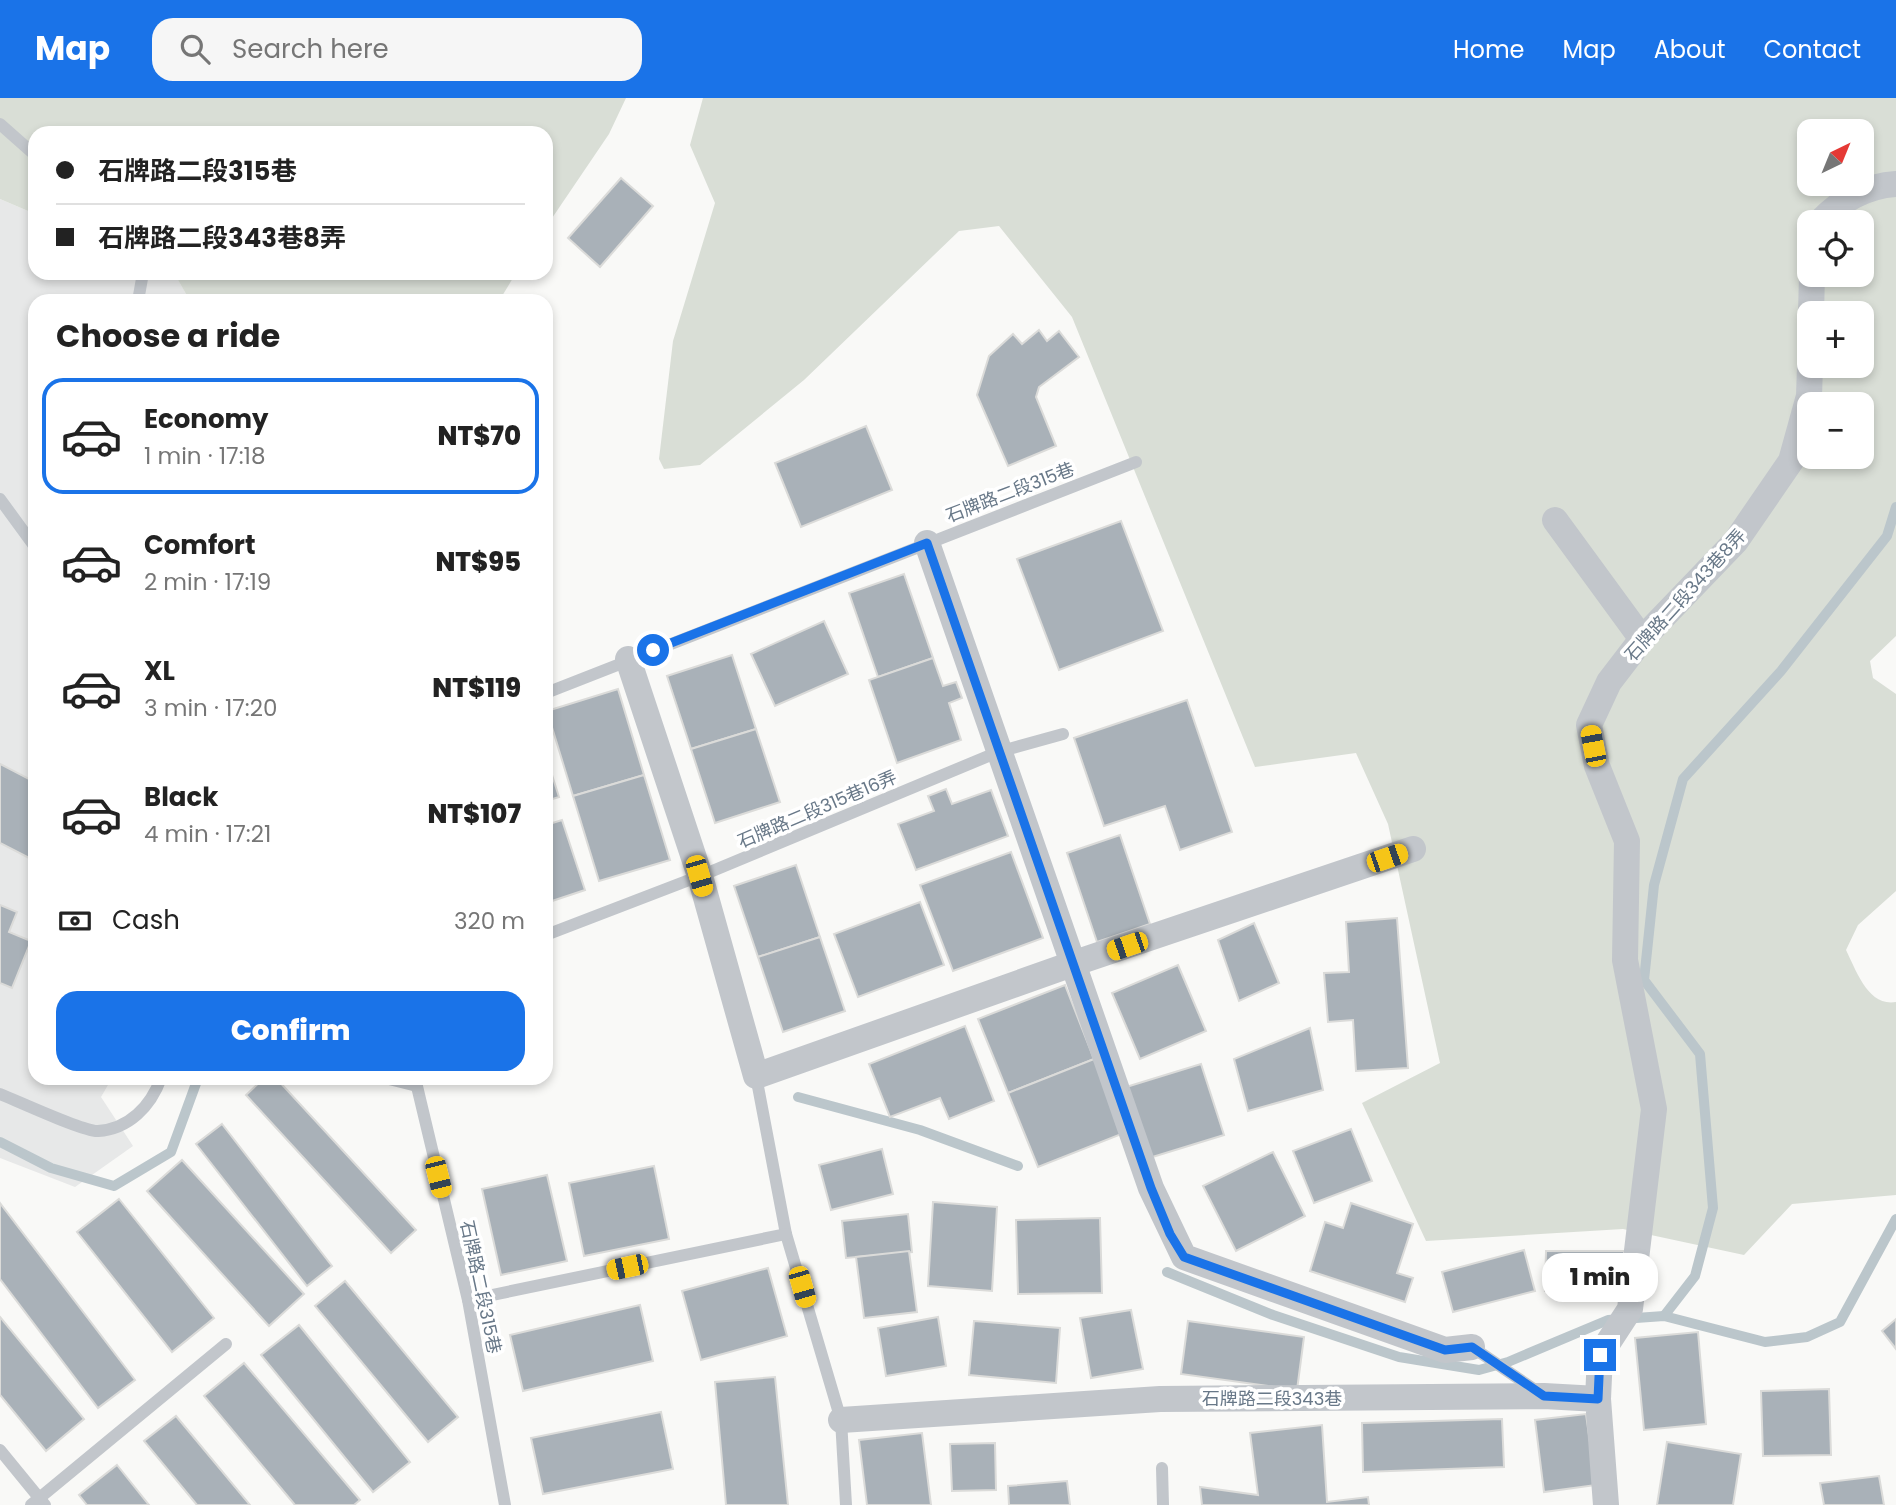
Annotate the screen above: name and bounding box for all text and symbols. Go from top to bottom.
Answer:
search box [152,18,642,81]
text: Map [35,25,110,72]
icon: search [176,30,214,68]
text: Search here [232,31,389,67]
text: Home [1453,33,1525,66]
text: Map [1563,33,1616,66]
text: About [1654,33,1725,66]
text: Contact [1763,33,1861,66]
north arrow [1797,119,1874,196]
map controls [1797,119,1874,469]
text: 石牌路二段315巷 [98,153,296,189]
button: locate [1797,210,1874,287]
text: 石牌路二段343巷8弄 [98,220,346,256]
button: + [1797,301,1874,378]
text: Choose a ride [56,313,280,358]
button: − [1797,392,1874,469]
text: Economy [144,401,268,437]
icon: car [60,405,123,468]
text: NT$70 [438,418,521,454]
text: 1 min · 17:18 [144,440,265,472]
street label: 石牌路二段315巷 [942,456,1078,528]
street label: 石牌路二段343巷8弄 [1619,524,1751,666]
text: Comfort [144,527,256,563]
icon: car [60,531,123,594]
text: NT$95 [435,544,521,580]
text: 2 min · 17:19 [144,566,271,598]
route start [637,634,669,666]
text: XL [144,653,175,689]
icon: car [60,657,123,720]
text: NT$119 [432,670,521,706]
text: 3 min · 17:20 [144,692,277,724]
car [1579,723,1608,769]
street label: 石牌路二段315巷16弄 [733,764,901,854]
text: Black [144,779,218,815]
icon: car [60,783,123,846]
text: NT$107 [427,796,521,832]
text: 4 min · 17:21 [144,818,271,850]
car [1364,841,1411,875]
car [684,853,715,899]
icon: cash [56,902,94,940]
text: Cash [112,902,180,938]
text: 320 m [454,905,525,937]
car [1104,929,1151,963]
button: Confirm [56,991,525,1071]
car [423,1154,454,1200]
street label: 石牌路二段315巷 [455,1218,507,1356]
car [605,1252,650,1282]
callout: 1 min [1542,1254,1658,1302]
text: 1 min [1570,1261,1630,1293]
car [787,1264,818,1310]
route end [1584,1339,1616,1371]
street label: 石牌路二段343巷 [1202,1386,1342,1411]

